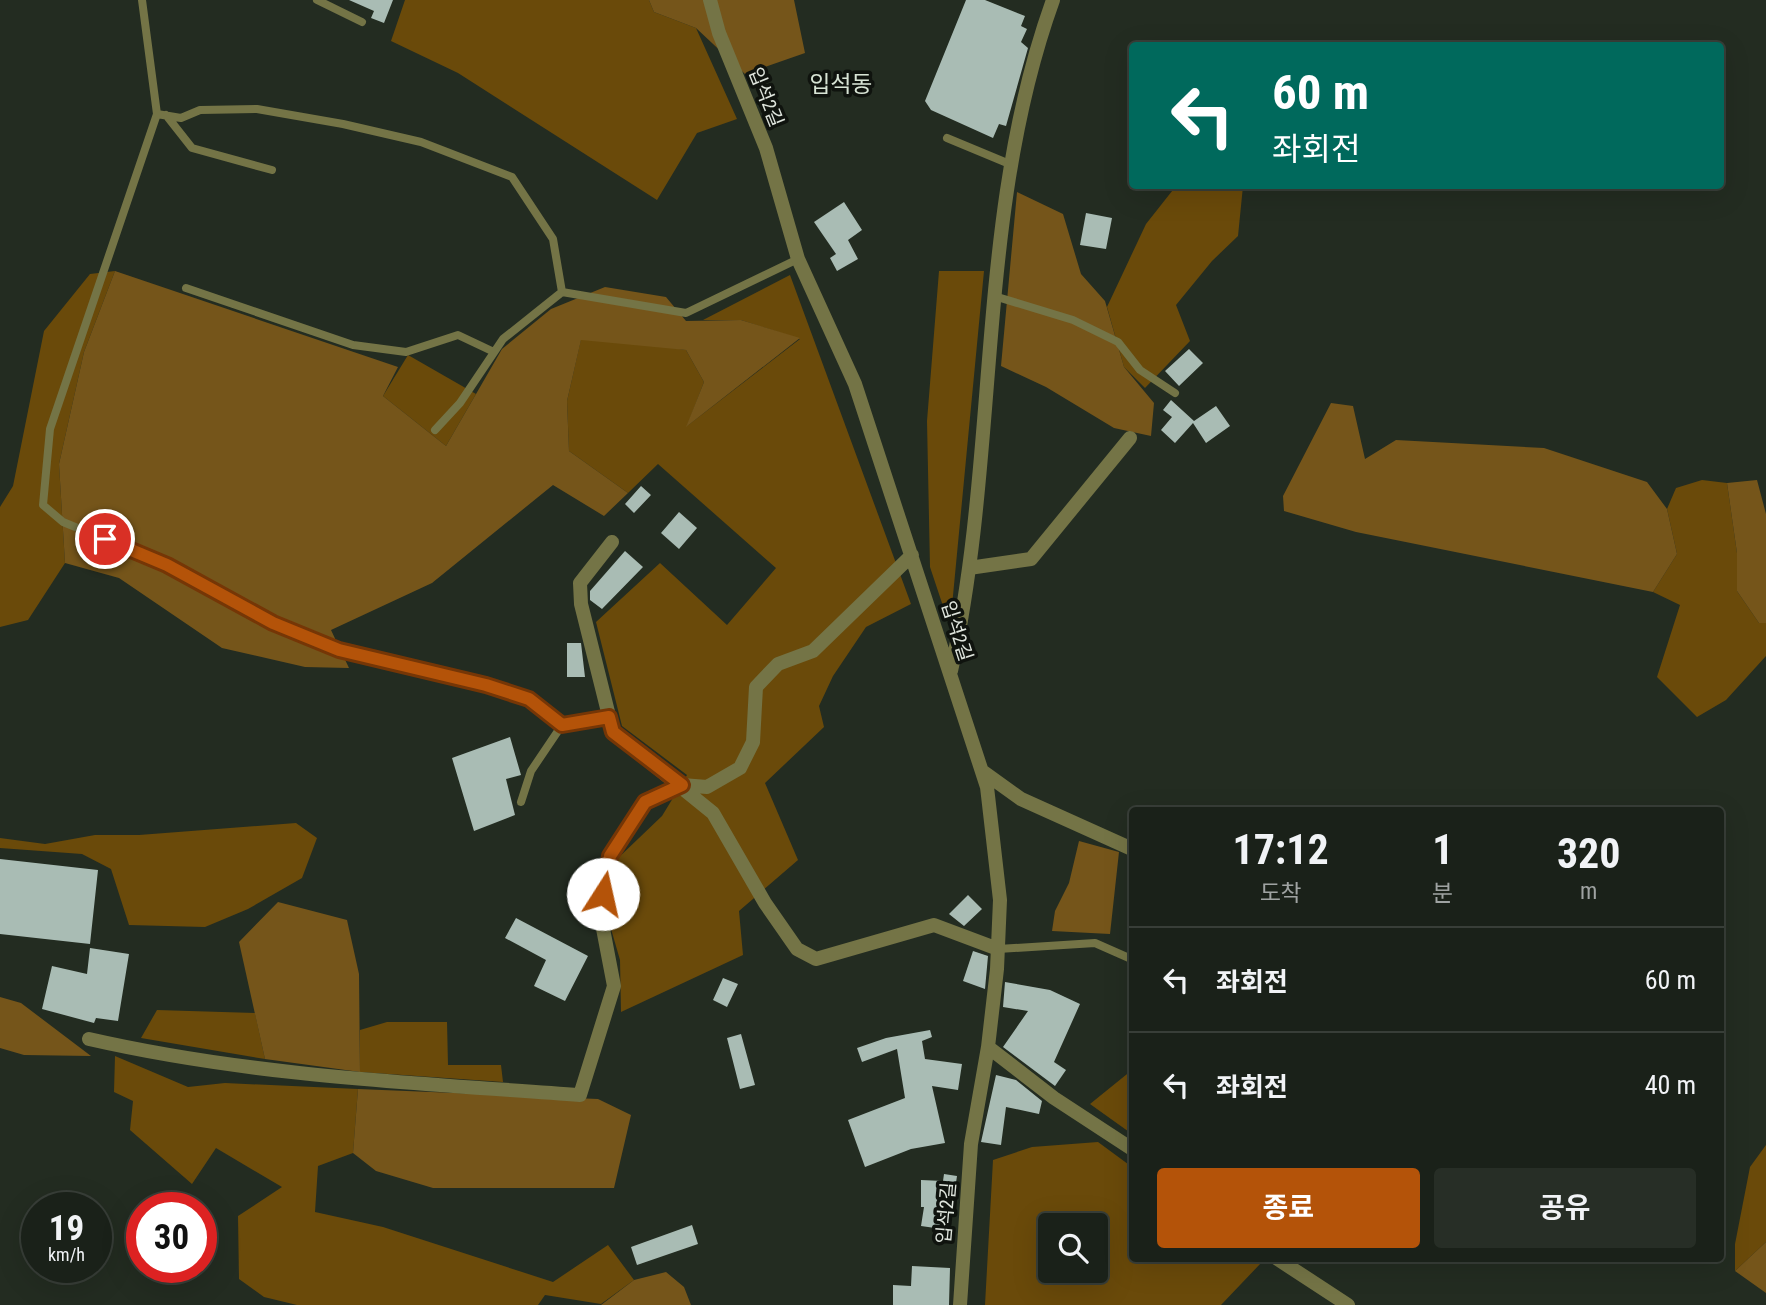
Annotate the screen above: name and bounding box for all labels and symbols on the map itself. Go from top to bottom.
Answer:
street label: 입석2길 [744,64,788,130]
district label: 입석동 [809,71,873,98]
pin [75,509,135,569]
street label: 입석2길 [937,598,977,664]
position arrow [566,857,640,931]
street label: 입석2길 [932,1181,960,1245]
speed limit sign: 30 [126,1192,217,1283]

